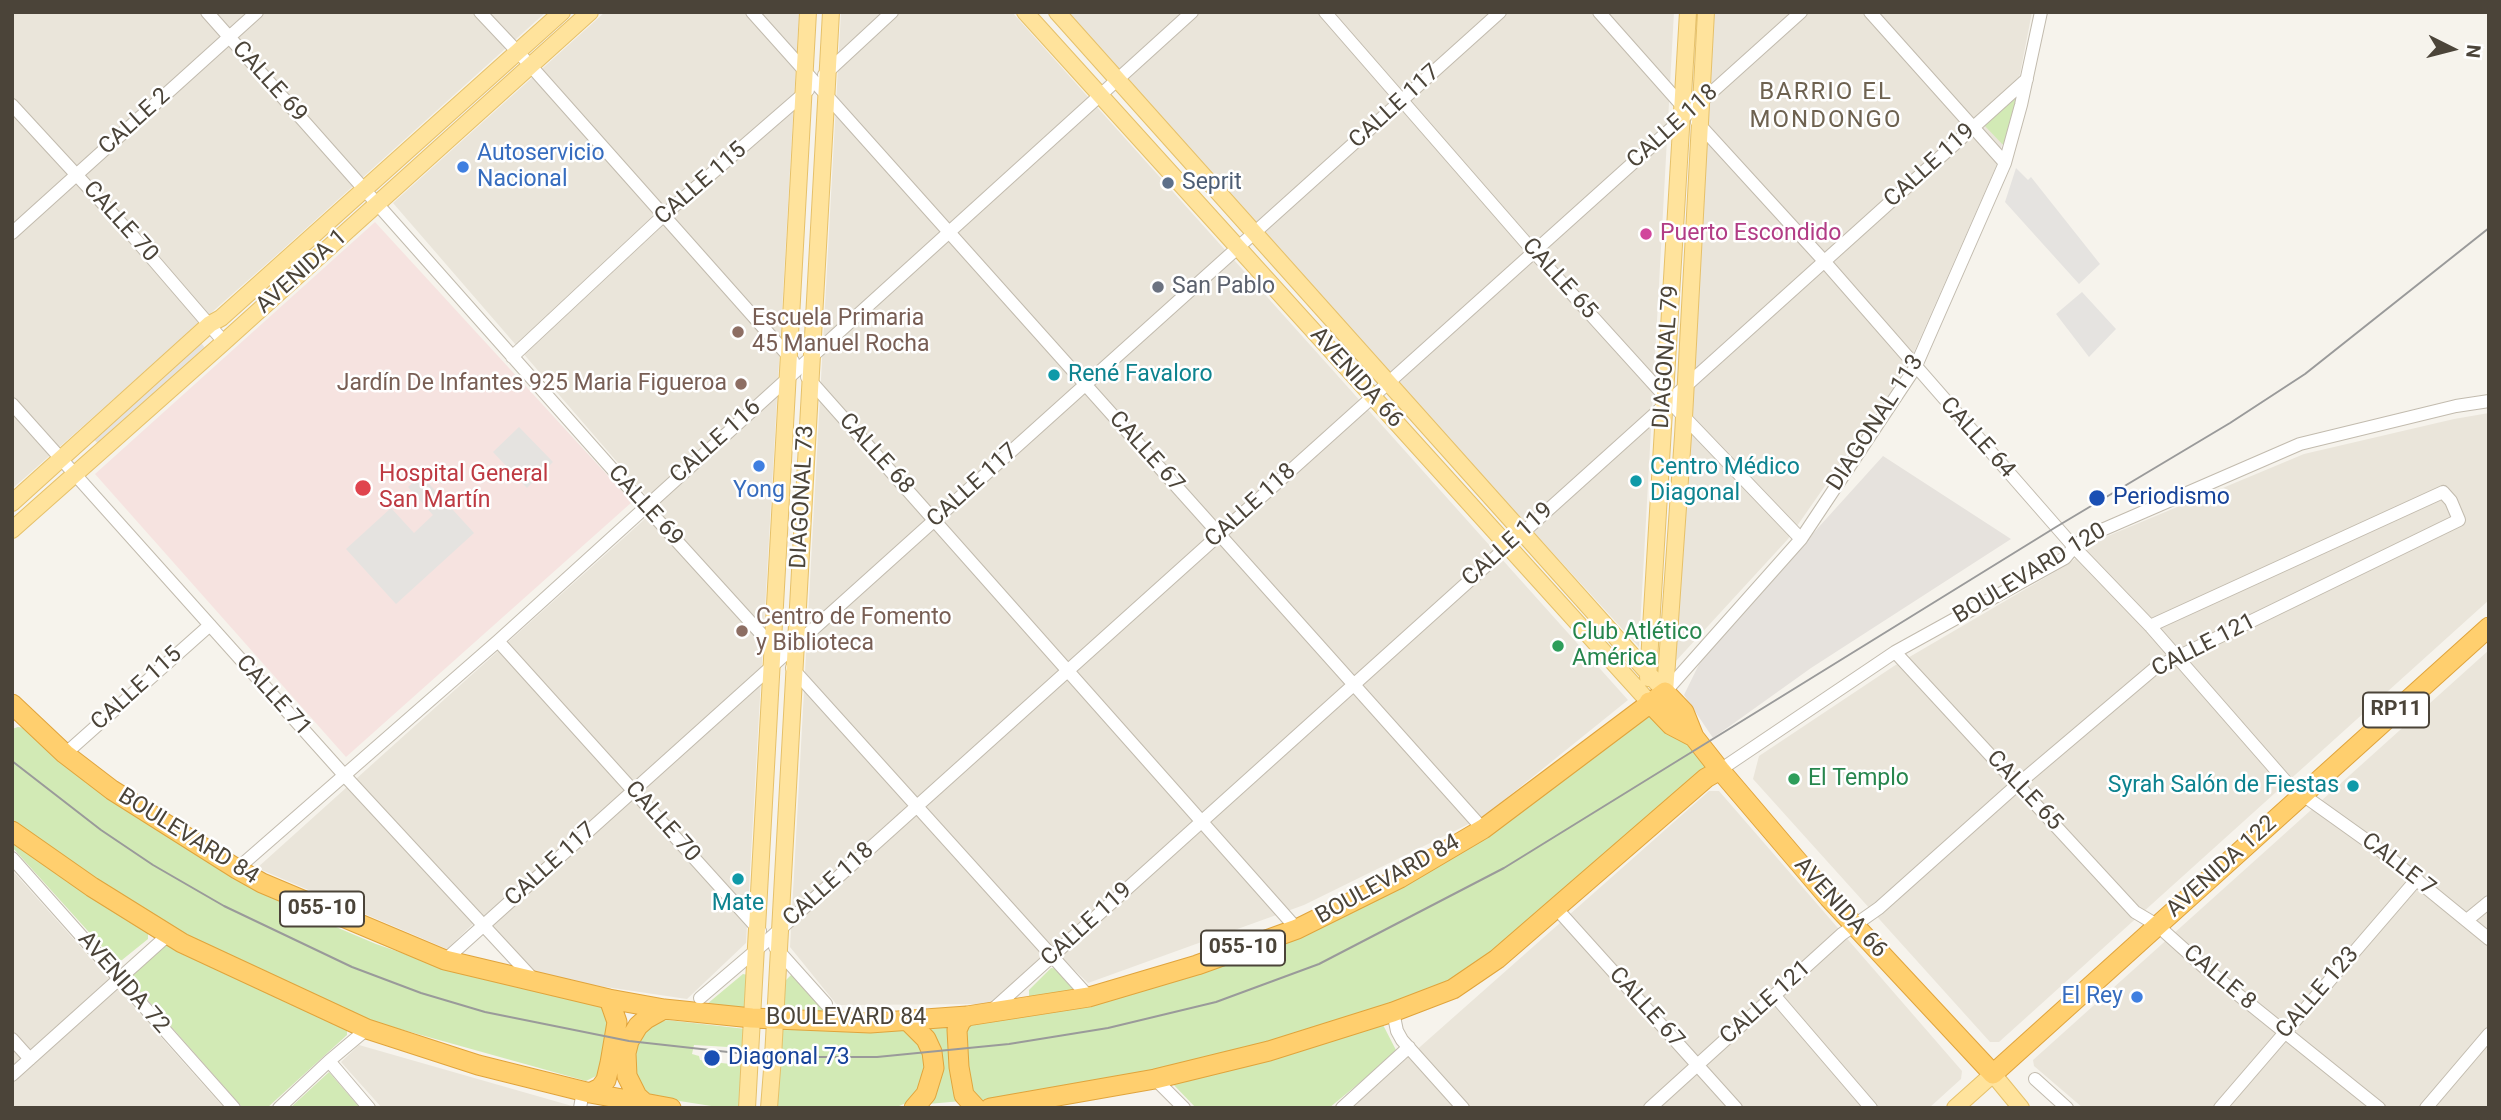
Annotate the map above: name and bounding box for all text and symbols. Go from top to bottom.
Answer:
north arrow [2417,14,2487,84]
street label: CALLE 69 [225,36,313,128]
text: N [2461,43,2486,59]
street label: CALLE 117 [1344,59,1446,155]
street label: CALLE 118 [1622,79,1724,175]
district label: BARRIO EL MONDONGO [1751,79,1901,135]
street label: CALLE 2 [94,83,176,161]
street label: CALLE 119 [1879,118,1981,214]
street label: CALLE 115 [650,137,752,231]
place label: Autoservicio Nacional [477,140,605,194]
marker: Autoservicio Nacional [455,159,471,175]
place label: Seprit [1182,169,1242,197]
marker: Seprit [1160,175,1176,191]
street label: CALLE 70 [76,176,164,268]
place label: Puerto Escondido [1660,220,1841,248]
street label: AVENIDA 1 [251,224,353,320]
marker: Puerto Escondido [1638,226,1654,242]
street label: CALLE 65 [1515,233,1603,325]
place label: San Pablo [1172,273,1275,301]
marker: San Pablo [1150,279,1166,295]
street label: DIAGONAL 79 [1648,284,1686,430]
place label: Escuela Primaria 45 Manuel Rocha [752,305,930,359]
street label: AVENIDA 66 [1304,322,1408,434]
marker: Escuela Primaria 45 Manuel Rocha [730,324,746,340]
street label: DIAGONAL 113 [1822,350,1930,496]
place label: René Favaloro [1068,361,1213,389]
marker: René Favaloro [1046,367,1062,383]
place label: Jardín De Infantes 925 Maria Figueroa [337,370,727,398]
marker: Jardín De Infantes 925 Maria Figueroa [733,376,749,392]
street label: CALLE 64 [1933,392,2021,484]
street label: CALLE 116 [665,394,767,490]
street label: CALLE 67 [1102,406,1190,498]
street label: CALLE 68 [832,408,920,500]
street label: DIAGONAL 73 [785,425,821,569]
street label: CALLE 117 [922,438,1024,534]
place label: Centro Médico Diagonal [1650,454,1800,508]
marker: Yong [751,458,767,474]
street label: CALLE 118 [1200,458,1302,554]
street label: CALLE 69 [601,460,689,552]
place label: Hospital General San Martín [379,461,548,515]
marker: Centro Médico Diagonal [1628,473,1644,489]
place label: Yong [733,477,785,505]
marker: Hospital General San Martín [353,478,373,498]
place label: Periodismo [2113,484,2230,512]
marker: Periodismo [2087,488,2107,508]
street label: CALLE 119 [1457,497,1559,593]
street label: BOULEVARD 120 [1949,518,2111,630]
place label: Centro de Fomento y Biblioteca [756,604,952,658]
street label: CALLE 121 [2148,608,2260,684]
place label: Club Atlético América [1572,619,1702,673]
marker: Centro de Fomento y Biblioteca [734,623,750,639]
marker: Club Atlético América [1550,638,1566,654]
street label: CALLE 115 [86,641,188,737]
street label: CALLE 71 [229,650,317,742]
road number: RP11 [2363,692,2429,728]
street label: CALLE 65 [1980,745,2068,837]
place label: El Templo [1808,765,1909,793]
marker: El Templo [1786,771,1802,787]
place label: Syrah Salón de Fiestas [2108,772,2339,800]
street label: CALLE 70 [618,776,706,868]
marker: Syrah Salón de Fiestas [2345,778,2361,794]
street label: BOULEVARD 84 [113,783,263,891]
street label: AVENIDA 122 [2161,810,2283,924]
street label: CALLE 117 [500,817,602,913]
street label: CALLE 7 [2355,828,2441,902]
street label: BOULEVARD 84 [1311,829,1465,931]
street label: CALLE 118 [778,837,880,933]
street label: AVENIDA 66 [1788,852,1892,964]
marker: Mate [730,871,746,887]
street label: CALLE 119 [1036,877,1138,973]
place label: Mate [712,890,764,918]
road number: 055-10 [280,892,364,926]
street label: AVENIDA 72 [71,926,175,1040]
road number: 055-10 [1201,930,1285,965]
street label: CALLE 8 [2177,940,2261,1016]
street label: CALLE 123 [2271,942,2365,1044]
street label: CALLE 121 [1715,955,1817,1051]
street label: CALLE 67 [1602,962,1690,1054]
place label: El Rey [2062,983,2123,1011]
marker: El Rey [2129,989,2145,1005]
street label: BOULEVARD 84 [766,1004,926,1032]
place label: Diagonal 73 [728,1044,850,1072]
marker: Diagonal 73 [702,1048,722,1068]

